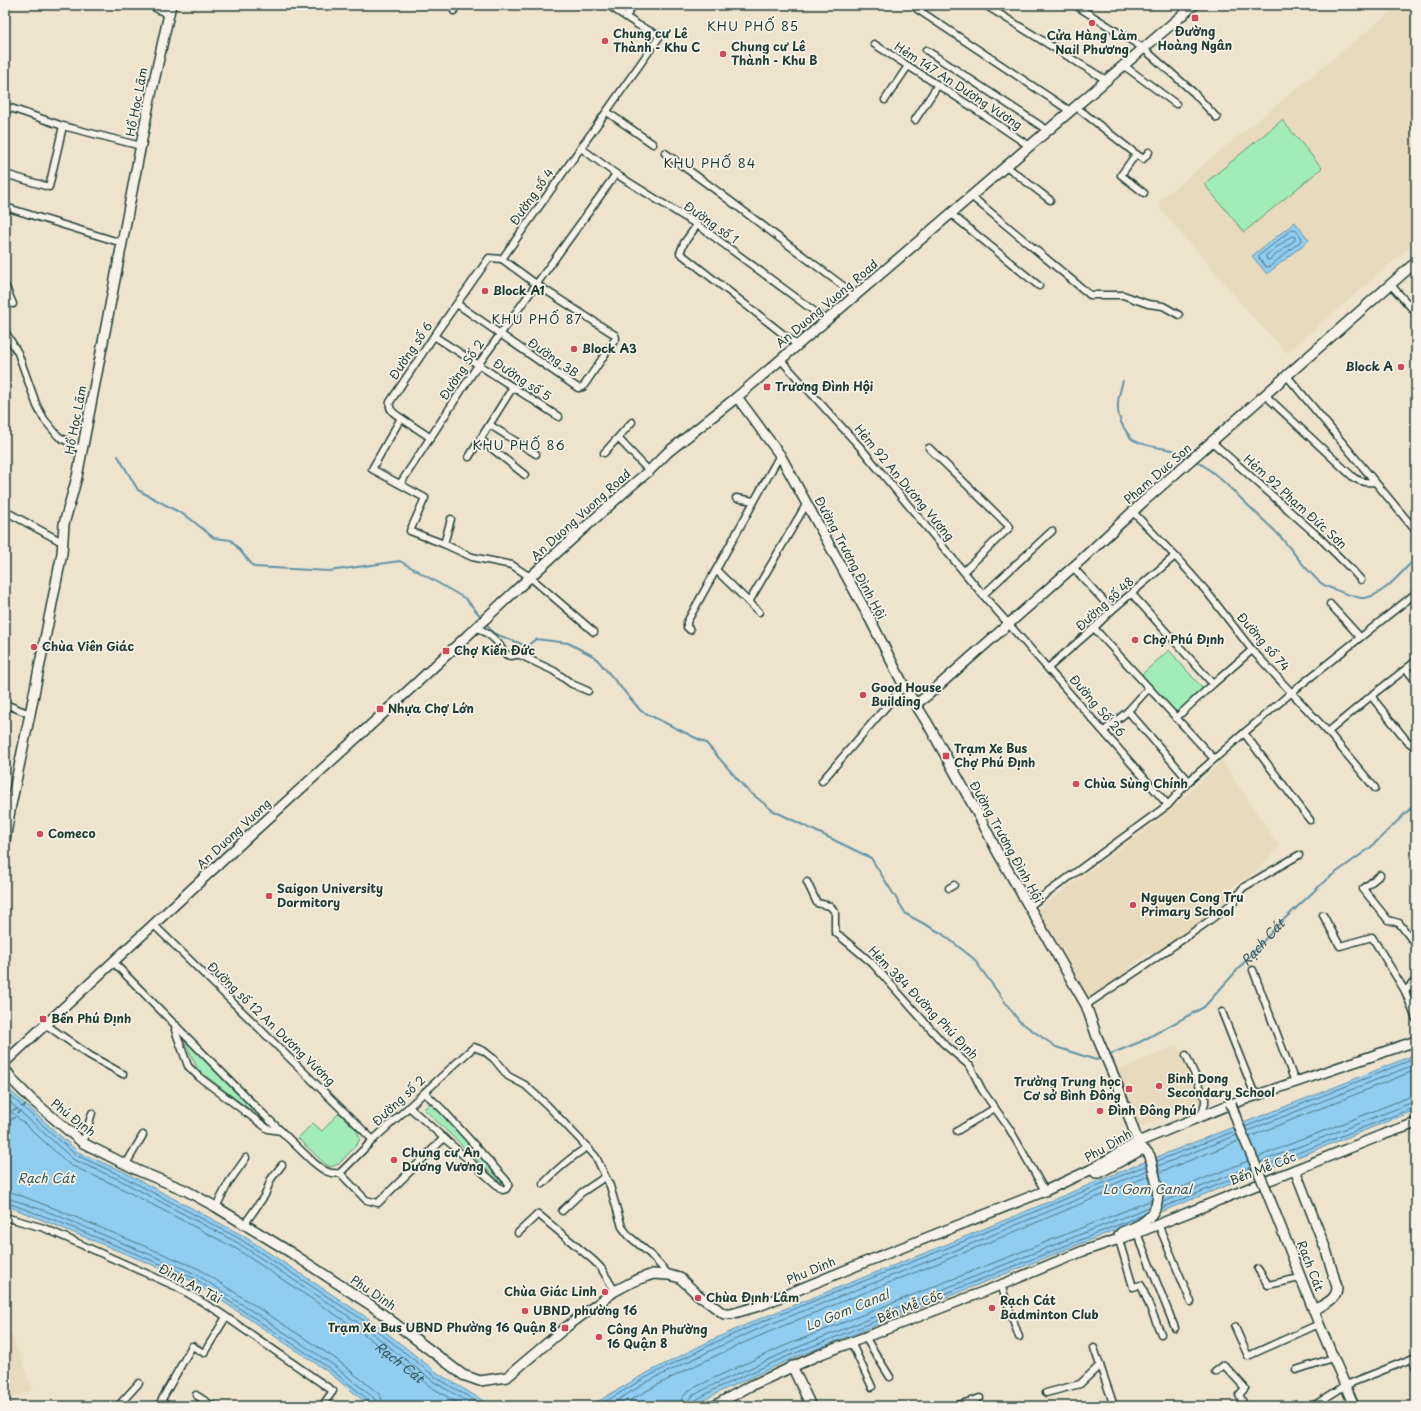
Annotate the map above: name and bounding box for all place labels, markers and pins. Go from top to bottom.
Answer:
marker: Đường Hoàng Ngân [1190,13,1200,23]
marker: Cửa Hàng Làm Nail Phương [1087,18,1097,28]
place label: Đường Hoàng Ngân [1158,22,1232,54]
place label: Chung cư Lê Thành - Khu C [613,24,700,56]
place label: Cửa Hàng Làm Nail Phương [1047,26,1137,58]
marker: Chung cư Lê Thành - Khu C [600,36,610,46]
place label: Chung cư Lê Thành - Khu B [731,37,818,69]
marker: Chung cư Lê Thành - Khu B [718,49,728,59]
place label: Block A1 [493,281,545,299]
marker: Block A1 [480,286,490,296]
place label: Block A3 [582,339,637,357]
marker: Block A3 [569,344,579,354]
place label: Block A [1346,357,1394,375]
marker: Block A [1396,362,1406,372]
place label: Trương Đình Hội [775,377,874,395]
marker: Trương Đình Hội [762,382,772,392]
place label: Chợ Phú Định [1143,630,1225,648]
marker: Chợ Phú Định [1130,635,1140,645]
place label: Chùa Viên Giác [42,637,134,655]
place label: Chợ Kiến Đức [454,641,536,659]
marker: Chùa Viên Giác [29,642,39,652]
marker: Chợ Kiến Đức [441,646,451,656]
place label: Good House Building [871,678,942,710]
marker: Good House Building [858,690,868,700]
place label: Nhựa Chợ Lớn [388,699,474,717]
marker: Nhựa Chợ Lớn [375,704,385,714]
place label: Trạm Xe Bus Chợ Phú Định [954,739,1036,771]
marker: Trạm Xe Bus Chợ Phú Định [941,751,951,761]
place label: Chùa Sùng Chính [1084,774,1188,792]
marker: Chùa Sùng Chính [1071,779,1081,789]
place label: Comeco [48,824,96,842]
marker: Comeco [35,829,45,839]
place label: Saigon University Dormitory [277,879,383,911]
place label: Nguyen Cong Tru Primary School [1141,888,1244,920]
marker: Saigon University Dormitory [264,891,274,901]
marker: Nguyen Cong Tru Primary School [1128,900,1138,910]
place label: Bến Phú Định [51,1009,131,1027]
marker: Bến Phú Định [38,1014,48,1024]
place label: Binh Dong Secondary School [1167,1069,1275,1101]
place label: Trường Trung học Cơ sở Bình Đông [1014,1072,1121,1104]
marker: Binh Dong Secondary School [1154,1081,1164,1091]
marker: Trường Trung học Cơ sở Bình Đông [1124,1084,1134,1094]
place label: Đình Đông Phú [1108,1101,1197,1119]
marker: Đình Đông Phú [1095,1106,1105,1116]
place label: Chung cư An Dương Vương [402,1143,484,1175]
marker: Chung cư An Dương Vương [389,1155,399,1165]
place label: Chùa Giác Linh [504,1282,597,1300]
marker: Chùa Giác Linh [600,1287,610,1297]
place label: Chùa Định Lâm [706,1288,799,1306]
place label: Rạch Cát Badminton Club [1000,1291,1098,1323]
marker: Chùa Định Lâm [693,1293,703,1303]
place label: UBND phường 16 [533,1301,638,1319]
marker: Rạch Cát Badminton Club [987,1303,997,1313]
marker: UBND phường 16 [520,1306,530,1316]
place label: Trạm Xe Bus UBND Phường 16 Quận 8 [328,1318,557,1336]
place label: Công An Phường 16 Quận 8 [607,1320,707,1352]
marker: Trạm Xe Bus UBND Phường 16 Quận 8 [560,1323,570,1333]
marker: Công An Phường 16 Quận 8 [594,1332,604,1342]

